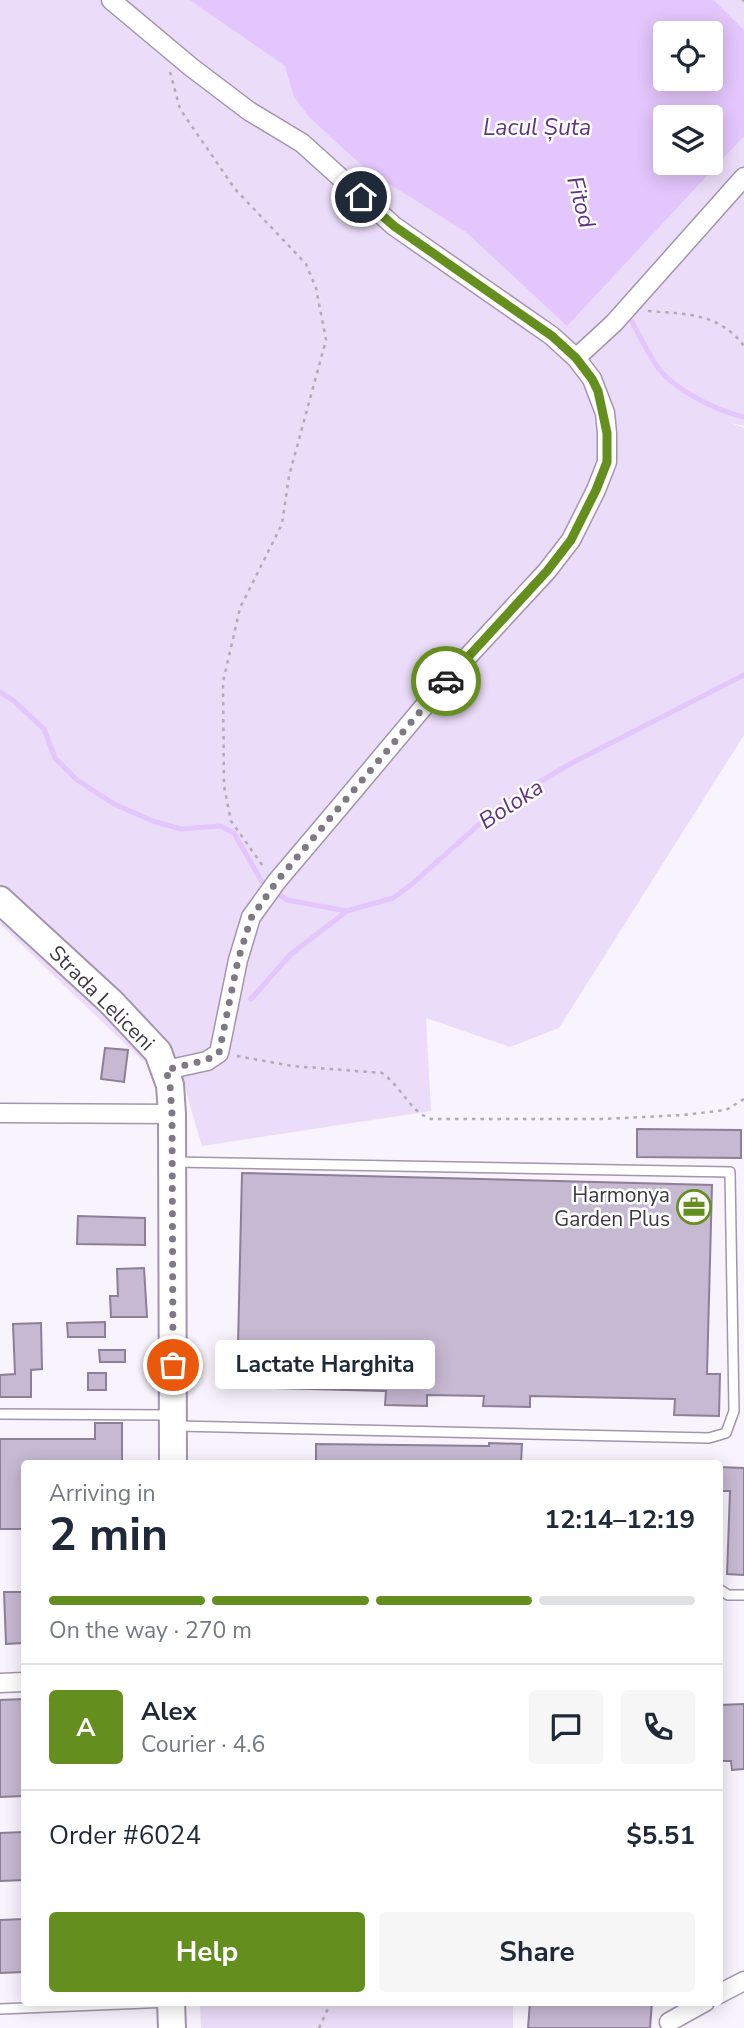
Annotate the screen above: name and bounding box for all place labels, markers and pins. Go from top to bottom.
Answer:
pin [331,167,391,227]
place label: Harmonya Garden Plus [554,1181,670,1233]
office icon: Harmonya Garden Plus [675,1188,713,1226]
pin [143,1335,203,1395]
callout: Lactate Harghita [215,1340,436,1390]

